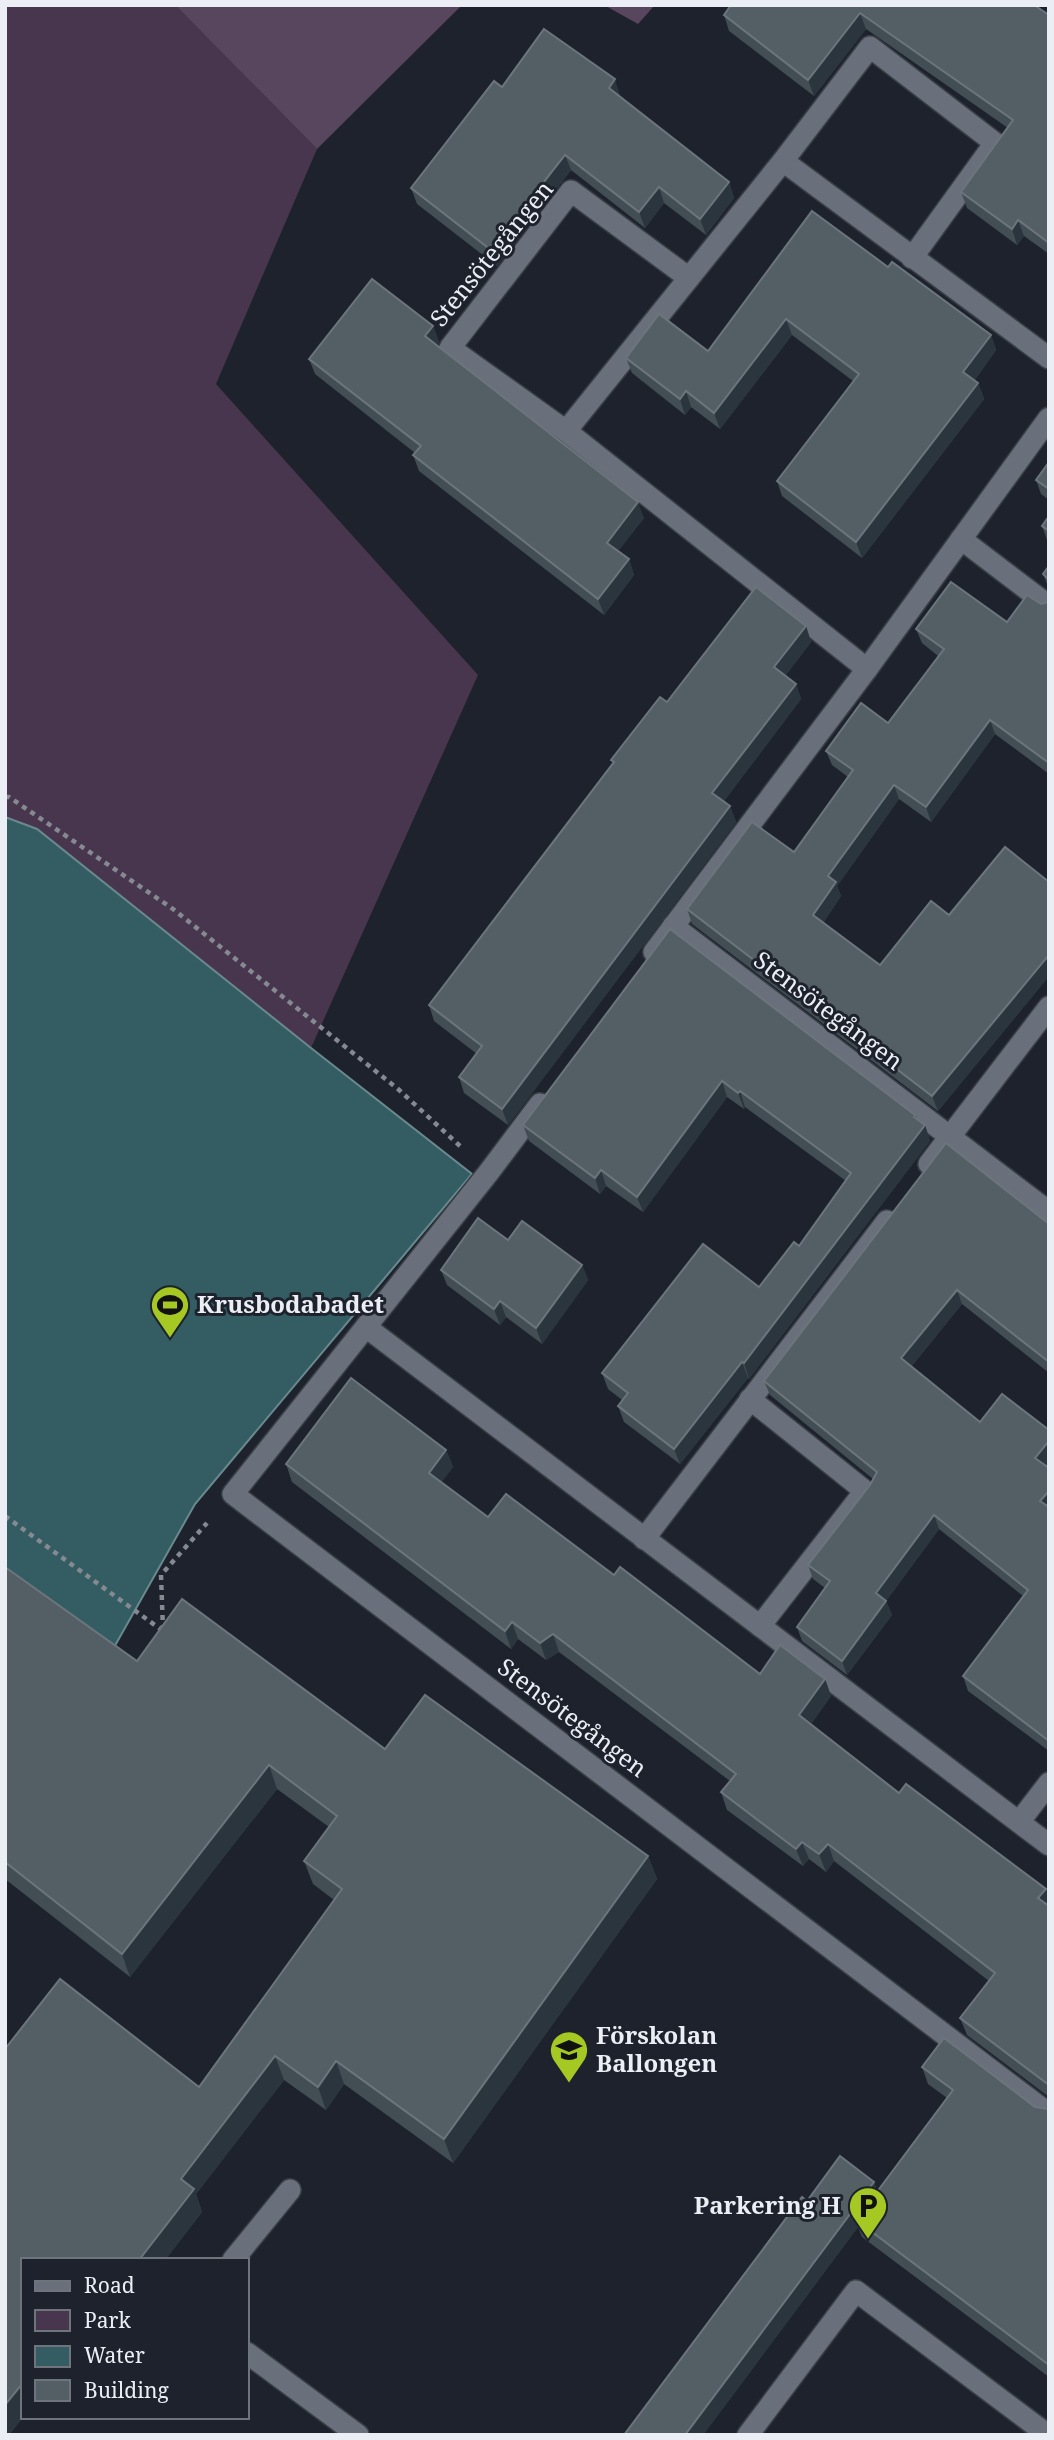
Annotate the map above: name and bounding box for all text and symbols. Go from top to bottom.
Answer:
street label: Stensötegången [422,173,560,333]
street label: Stensötegången [748,943,910,1077]
sports icon: Krusbodabadet [149,1284,191,1339]
place label: Krusbodabadet [197,1287,384,1320]
street label: Stensötegången [492,1650,654,1784]
place label: Förskolan Ballongen [596,2018,717,2079]
school or university icon: Förskolan Ballongen [548,2029,590,2084]
parking icon: Parkering H [847,2185,889,2240]
place label: Parkering H [694,2188,841,2221]
legend [21,2258,248,2419]
text: Road [84,2271,135,2299]
text: Park [84,2306,131,2334]
text: Water [84,2341,145,2369]
text: Building [84,2376,169,2404]

